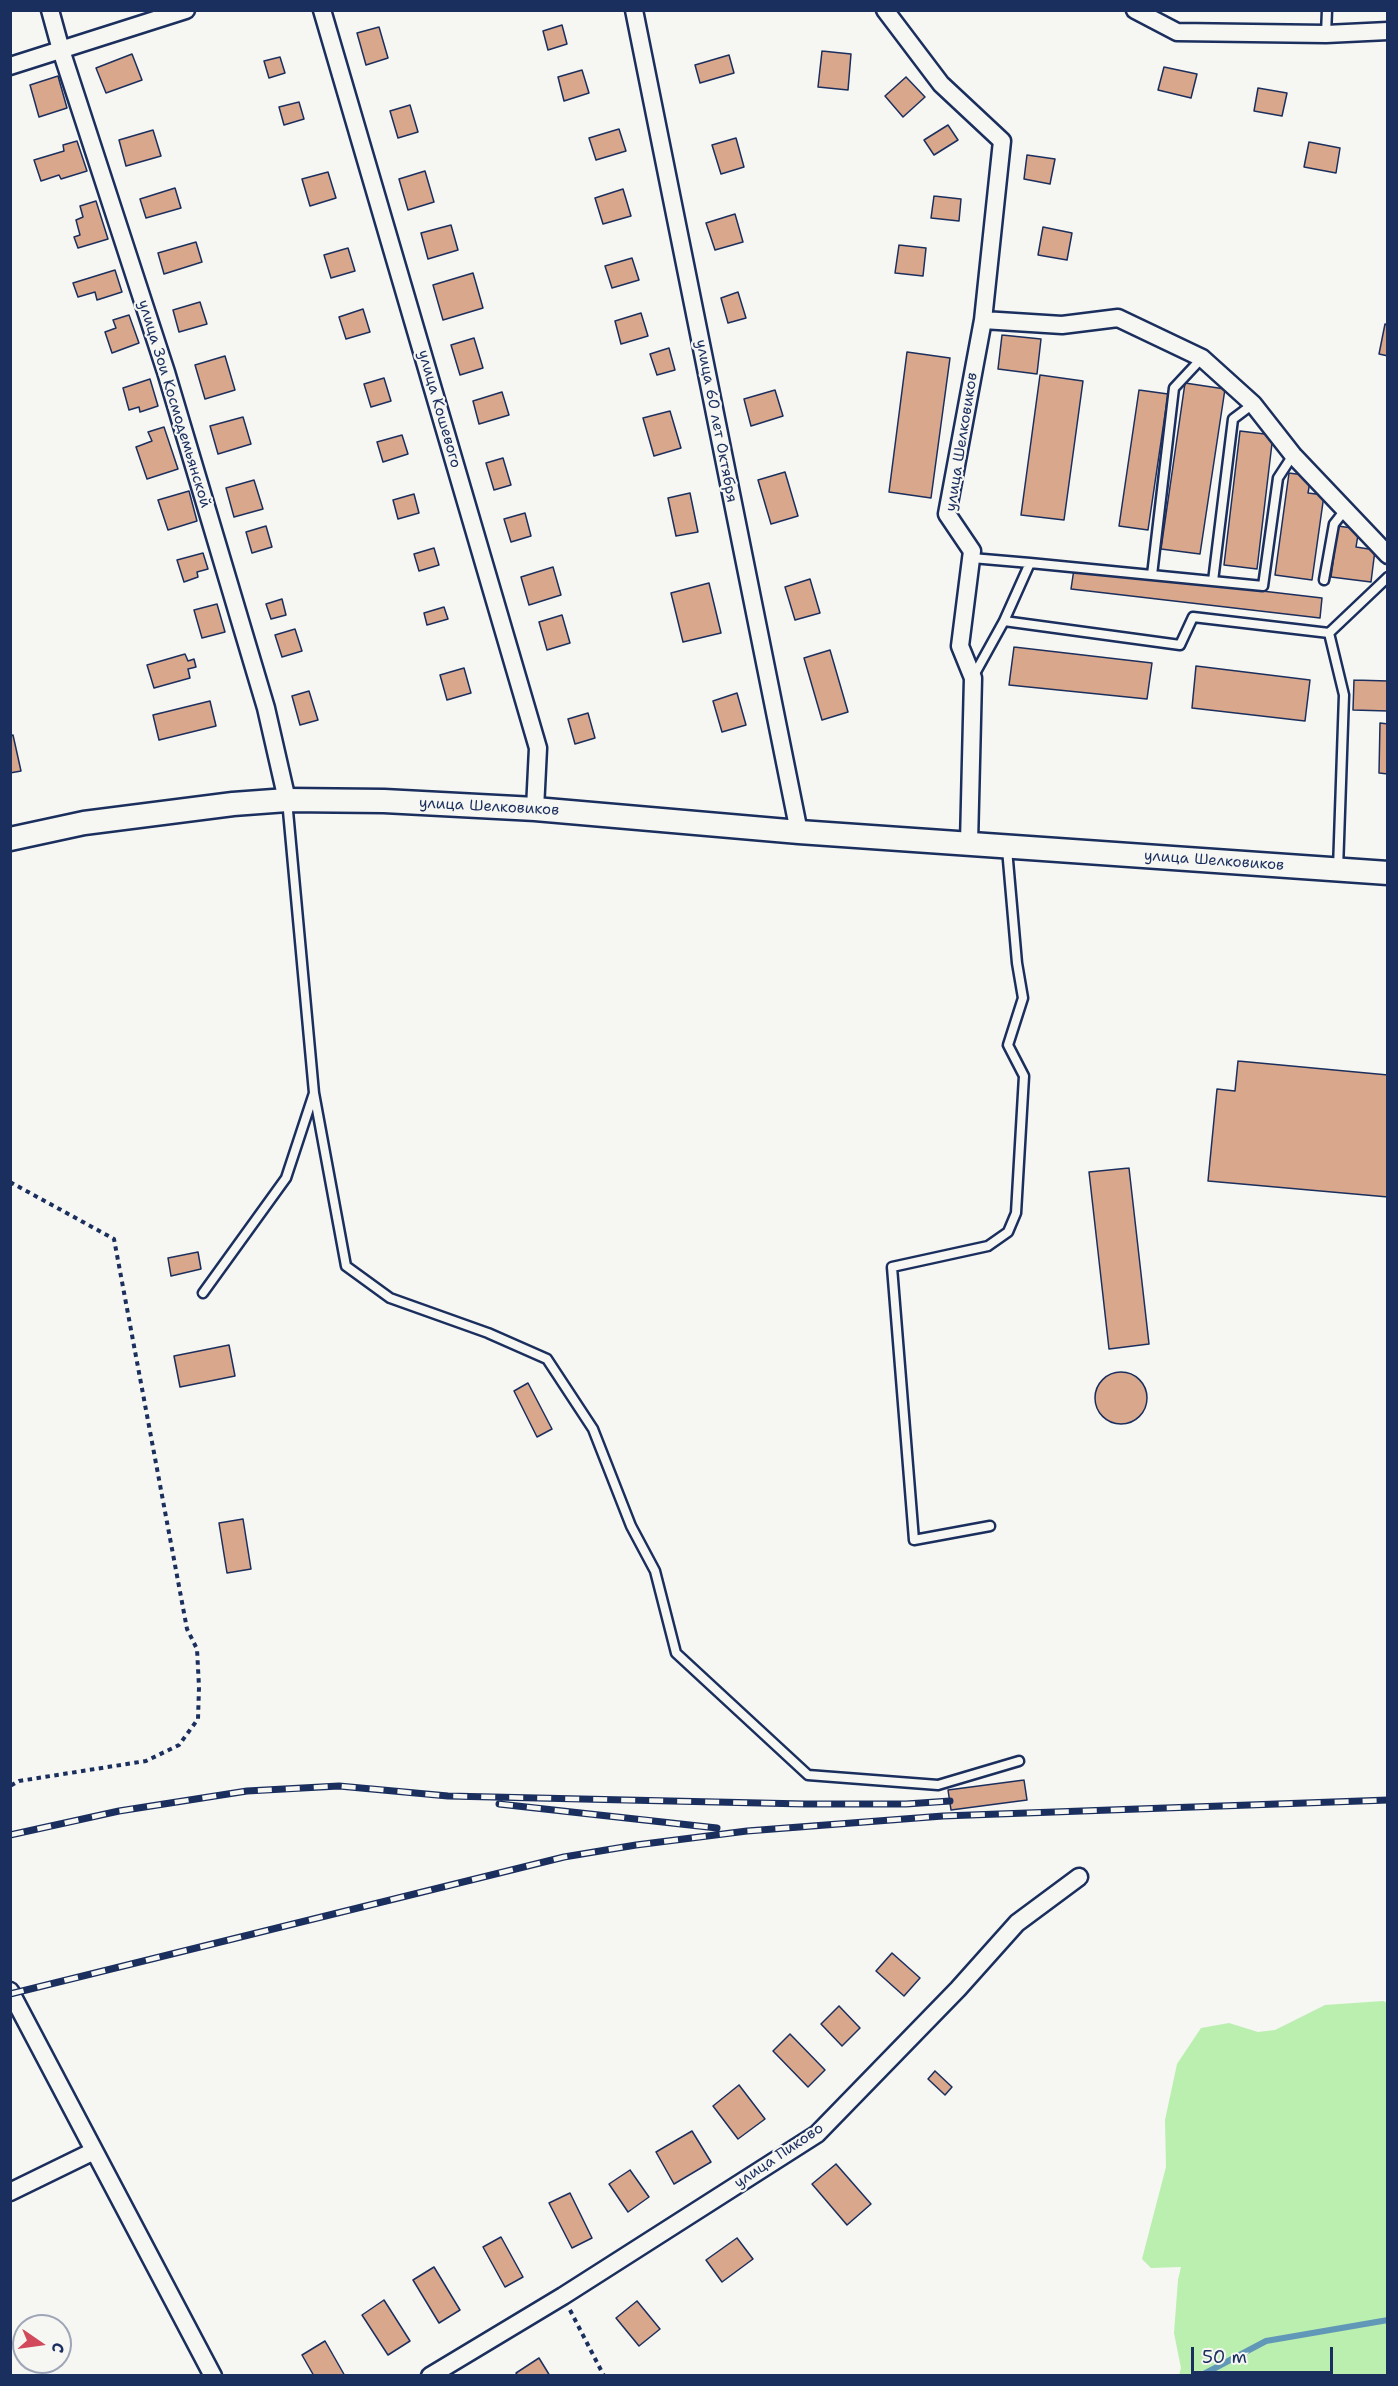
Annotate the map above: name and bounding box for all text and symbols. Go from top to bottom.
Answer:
street label: улица Зои Космодемьянской [134,298,214,510]
street label: улица 60 лет Октября [691,338,741,504]
street label: улица Кошевого [414,348,464,470]
street label: улица Шелковиков [942,371,982,513]
street label: улица Шелковиков [418,794,560,820]
street label: улица Шелковиков [1143,847,1285,875]
street label: улица Пиково [731,2120,827,2192]
north arrow [12,2314,72,2374]
scale bar [1194,2335,1336,2373]
text: С [47,2341,69,2355]
text: 50 m [1202,2345,1247,2369]

